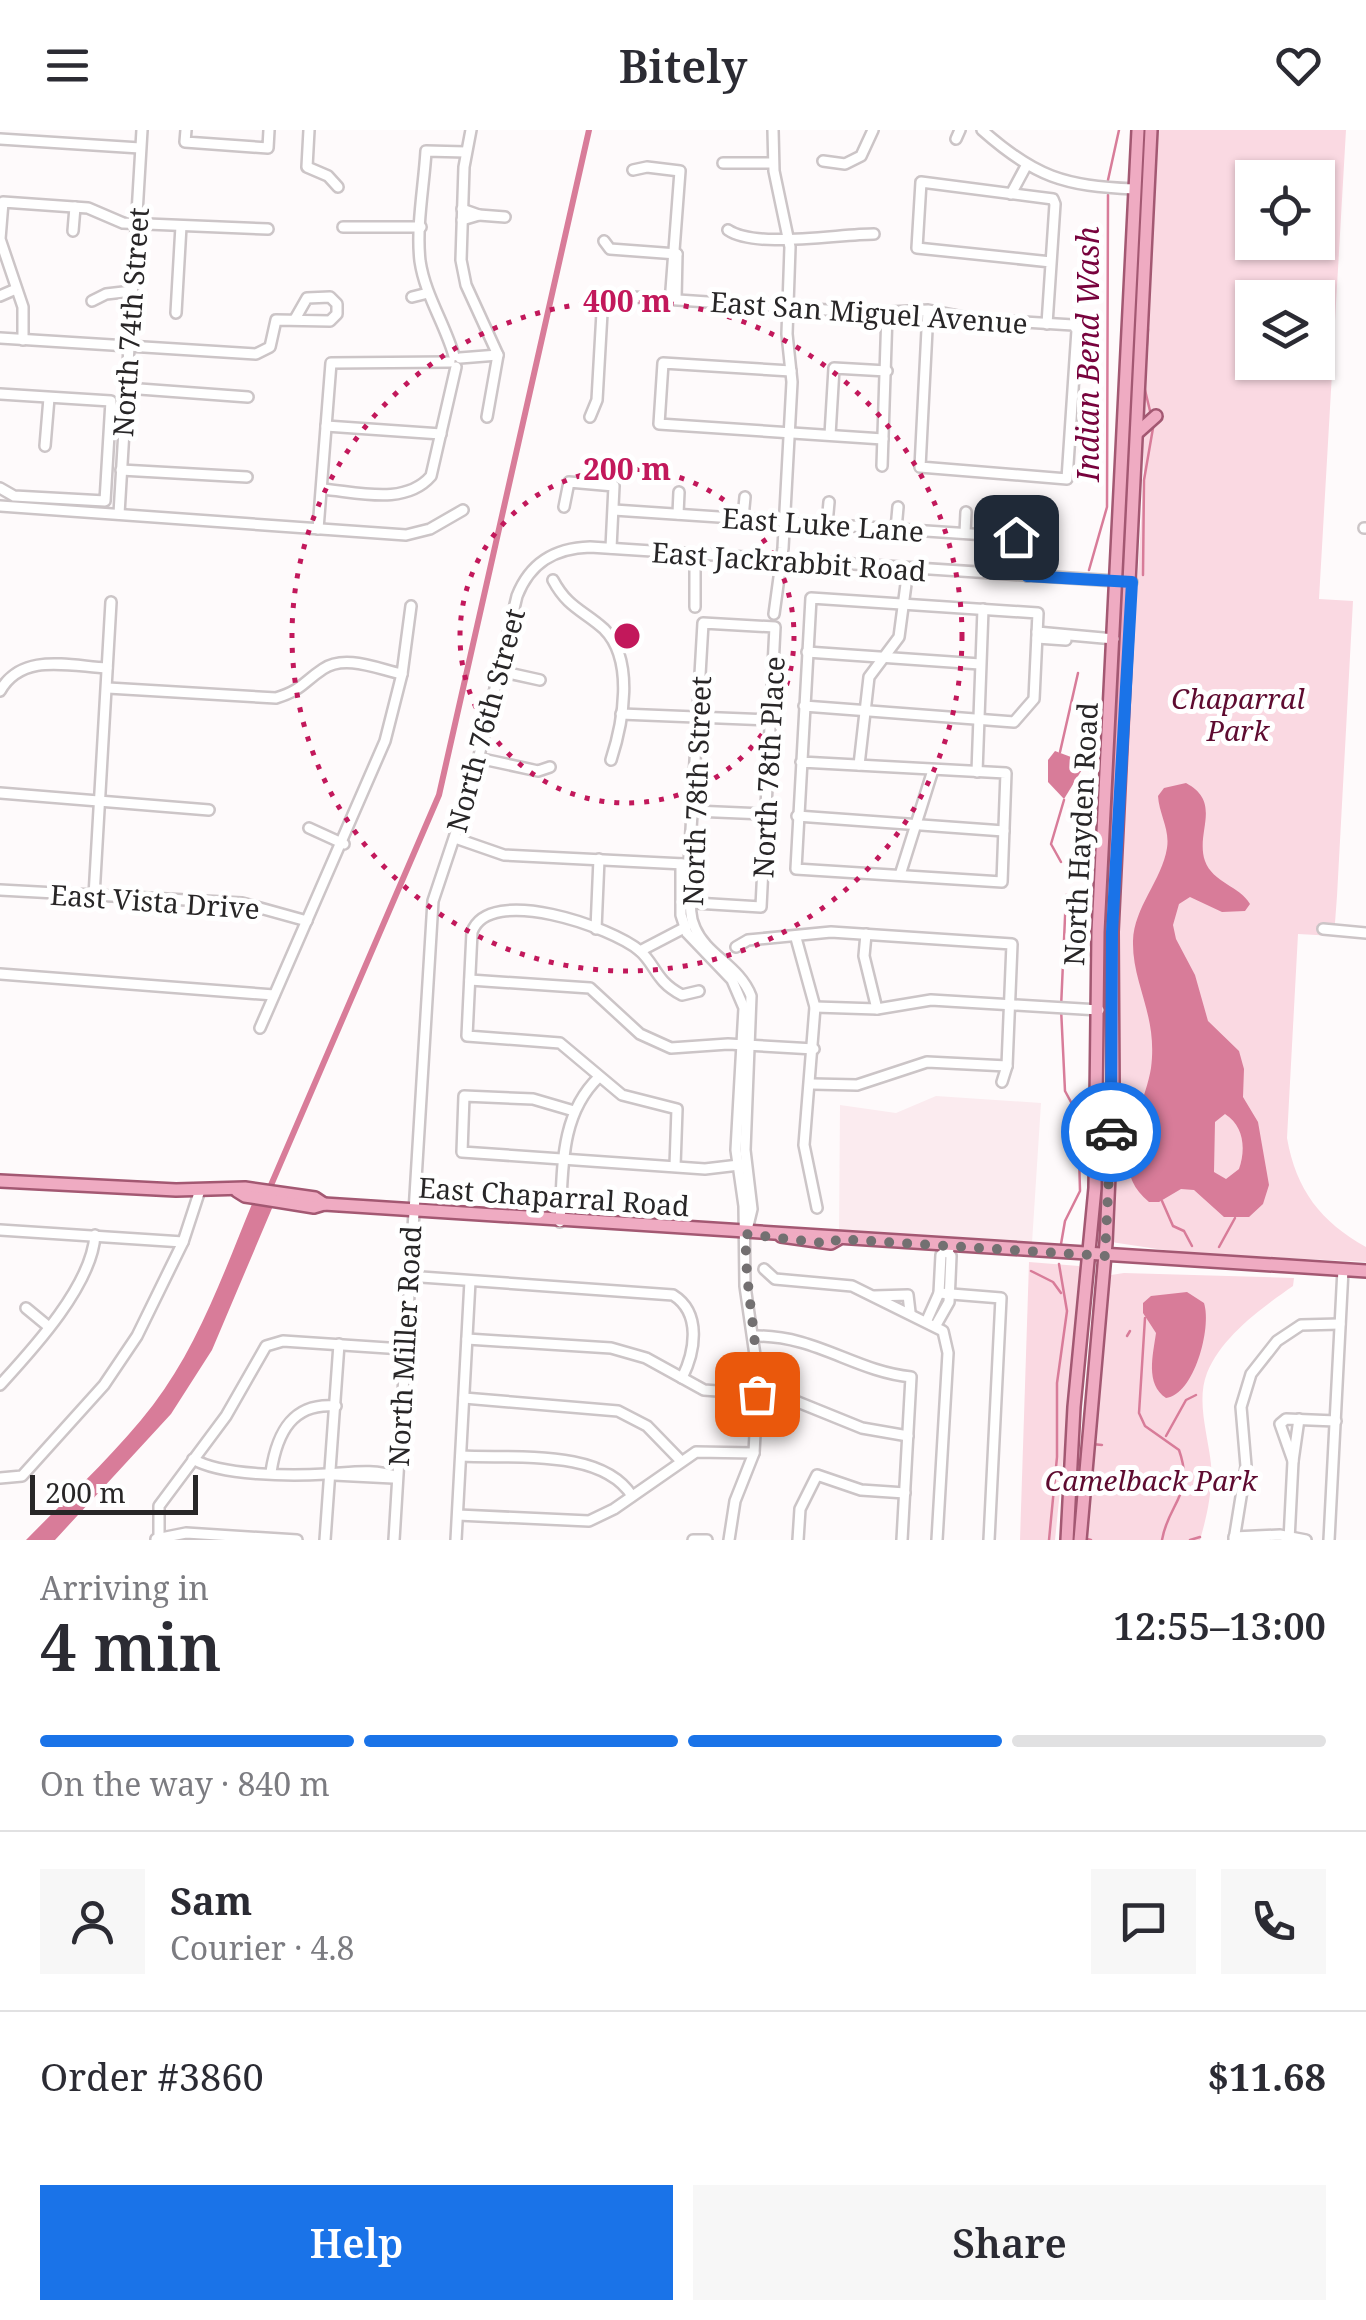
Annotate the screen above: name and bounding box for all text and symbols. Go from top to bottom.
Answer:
text: Bitely [619,35,747,96]
icon: menu [40,38,95,93]
icon: heart [1271,38,1326,93]
map controls [1235,160,1335,380]
button: locate [1235,160,1335,260]
street label: North 74th Street [103,206,157,438]
water label: Indian Bend Wash [1067,226,1108,483]
text: 400 m [583,280,671,321]
button: layers [1235,280,1335,380]
street label: East San Miguel Avenue [709,282,1029,342]
text: 200 m [583,448,671,489]
pin [974,495,1059,580]
street label: East Luke Lane [721,498,925,550]
icon: home [989,510,1044,565]
street label: East Jackrabbit Road [650,532,928,590]
street label: North 76th Street [437,604,533,836]
centre of rings [609,618,645,654]
street label: North 78th Place [743,655,793,879]
street label: North 78th Street [673,675,719,907]
park label: Chaparral Park [1171,679,1305,749]
street label: North Hayden Road [1054,701,1106,967]
street label: East Vista Drive [49,875,261,927]
courier [1061,1082,1161,1182]
icon: car [1084,1105,1139,1160]
street label: East Chaparral Road [417,1168,691,1224]
street label: North Miller Road [379,1225,429,1467]
pin [715,1352,800,1437]
icon: bag [730,1367,785,1422]
park label: Camelback Park [1045,1461,1258,1499]
scale bar [30,1470,198,1514]
text: 200 m [45,1473,126,1511]
text: Arriving in [40,1566,209,1609]
text: 12:55–13:00 [1113,1599,1326,1651]
text: 4 min [40,1602,222,1690]
text: On the way · 840 m [40,1762,330,1805]
button: person [40,1869,145,1974]
button: chat [1091,1869,1196,1974]
button: phone [1221,1869,1326,1974]
text: Sam [170,1874,252,1926]
text: Courier · 4.8 [170,1926,354,1969]
text: Order #3860 [40,2050,264,2102]
text: $11.68 [1207,2050,1326,2102]
button: Help [40,2185,673,2300]
button: Share [693,2185,1326,2300]

